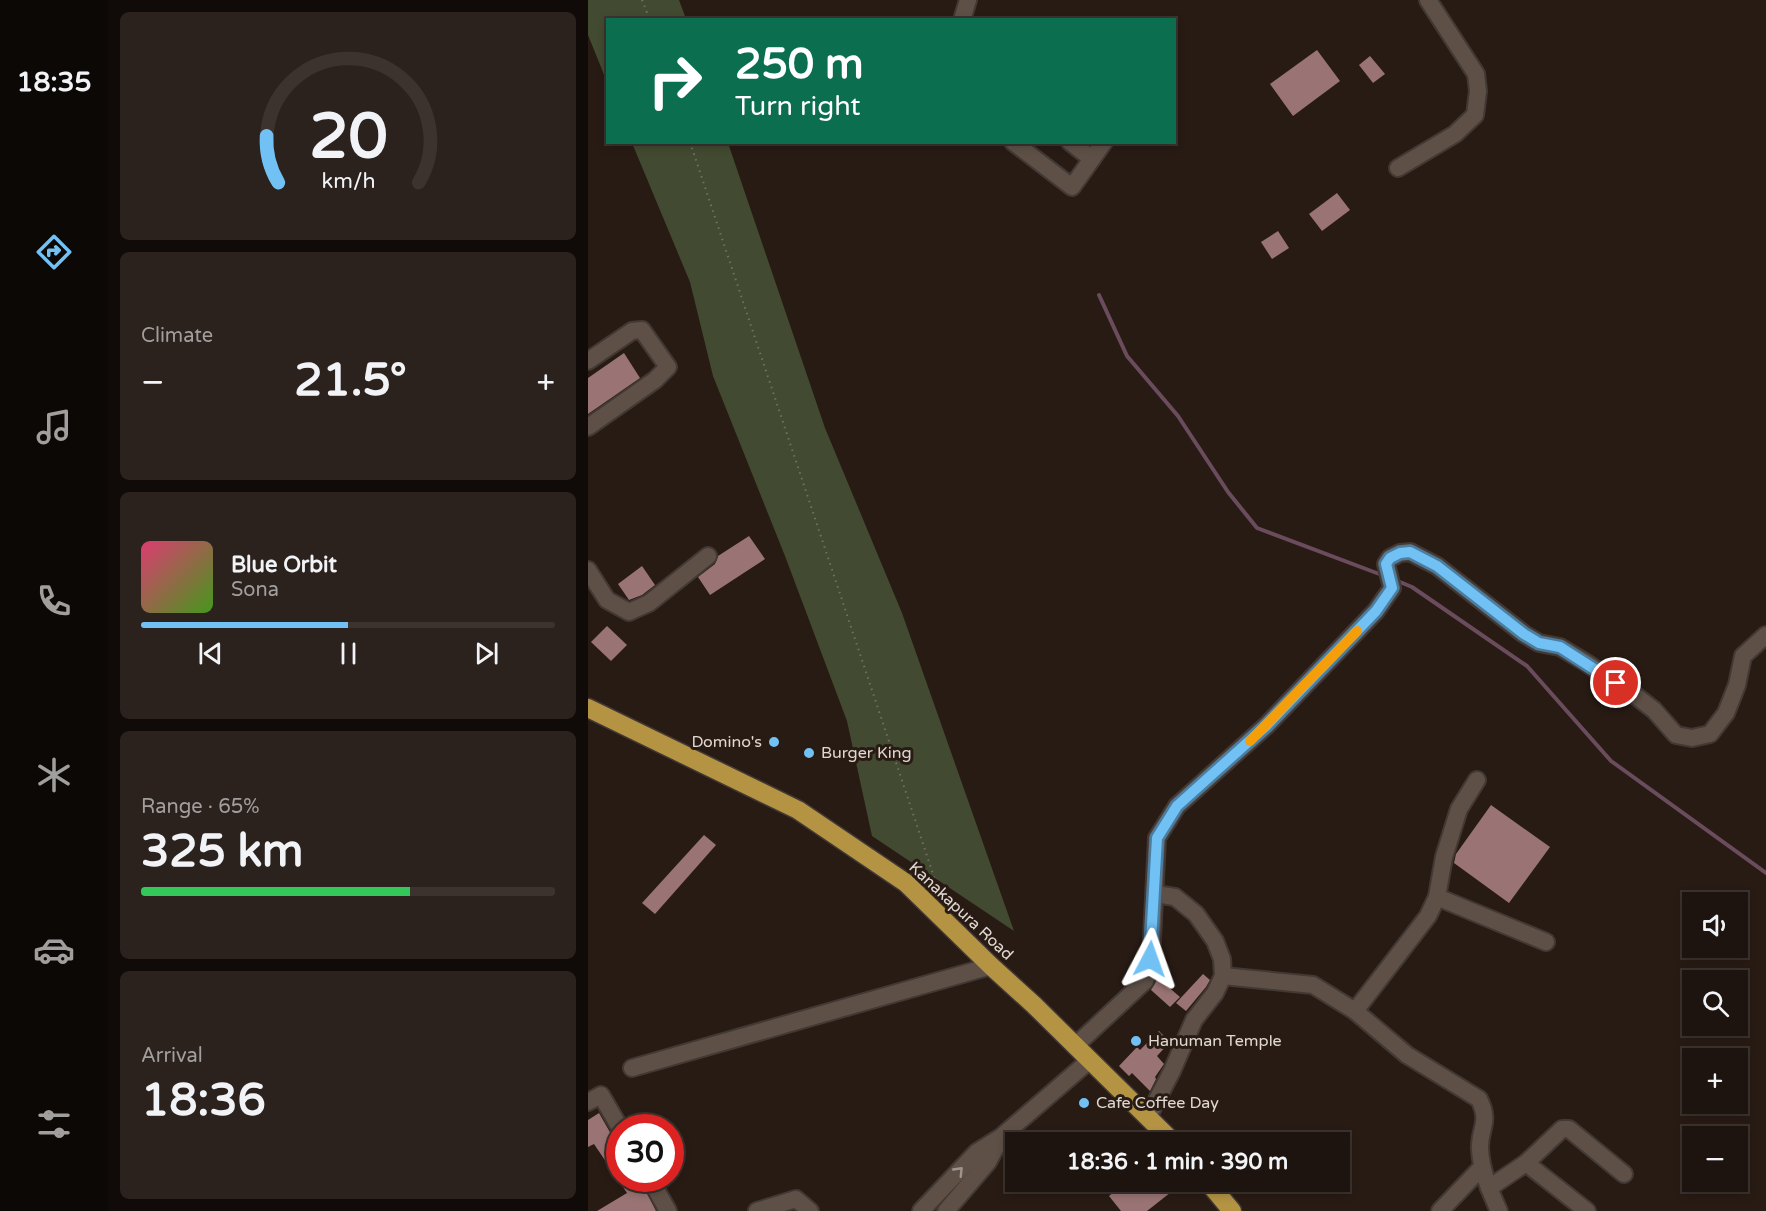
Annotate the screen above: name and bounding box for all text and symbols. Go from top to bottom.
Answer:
text: 250 m [735,39,864,90]
icon: right [636,42,714,120]
text: 18:35 [17,66,91,99]
text: Turn right [735,90,861,123]
text: 20 [309,100,387,175]
text: km/h [321,168,375,194]
icon: directions [33,231,75,273]
text: Climate [141,324,213,348]
text: 21.5° [294,354,407,408]
text: − [141,363,165,402]
text: + [536,363,555,402]
icon: music [33,406,75,448]
text: Blue Orbit [231,552,337,578]
text: Sona [231,578,279,602]
icon: phone [33,580,75,622]
icon: previous [194,637,227,670]
icon: pause [332,637,365,670]
icon: next [470,637,503,670]
pin [1590,657,1641,708]
icon: arrive [1599,666,1632,699]
place label: Domino's [691,732,762,752]
marker: Domino's [767,735,781,749]
place label: Burger King [821,743,912,763]
marker: Burger King [802,746,816,760]
icon: climate [33,754,75,796]
text: Range · 65% [141,795,260,819]
text: 325 km [141,825,303,879]
street label: Kanakapura Road [905,858,1017,964]
map controls [1682,892,1748,1192]
button: sound [1682,892,1748,958]
position arrow [1118,927,1182,991]
icon: car [33,929,75,971]
button: search [1682,970,1748,1036]
place label: Hanuman Temple [1148,1031,1282,1051]
marker: Hanuman Temple [1129,1034,1143,1048]
text: Arrival [141,1044,203,1068]
button: + [1682,1048,1748,1114]
text: 18:36 [141,1074,266,1128]
place label: Cafe Coffee Day [1096,1093,1219,1113]
marker: Cafe Coffee Day [1077,1096,1091,1110]
icon: filters [33,1103,75,1145]
speed limit sign: 30 [606,1114,684,1192]
button: − [1682,1126,1748,1192]
text: 18:36 · 1 min · 390 m [1067,1149,1288,1175]
one-way arrow [952,1168,963,1178]

